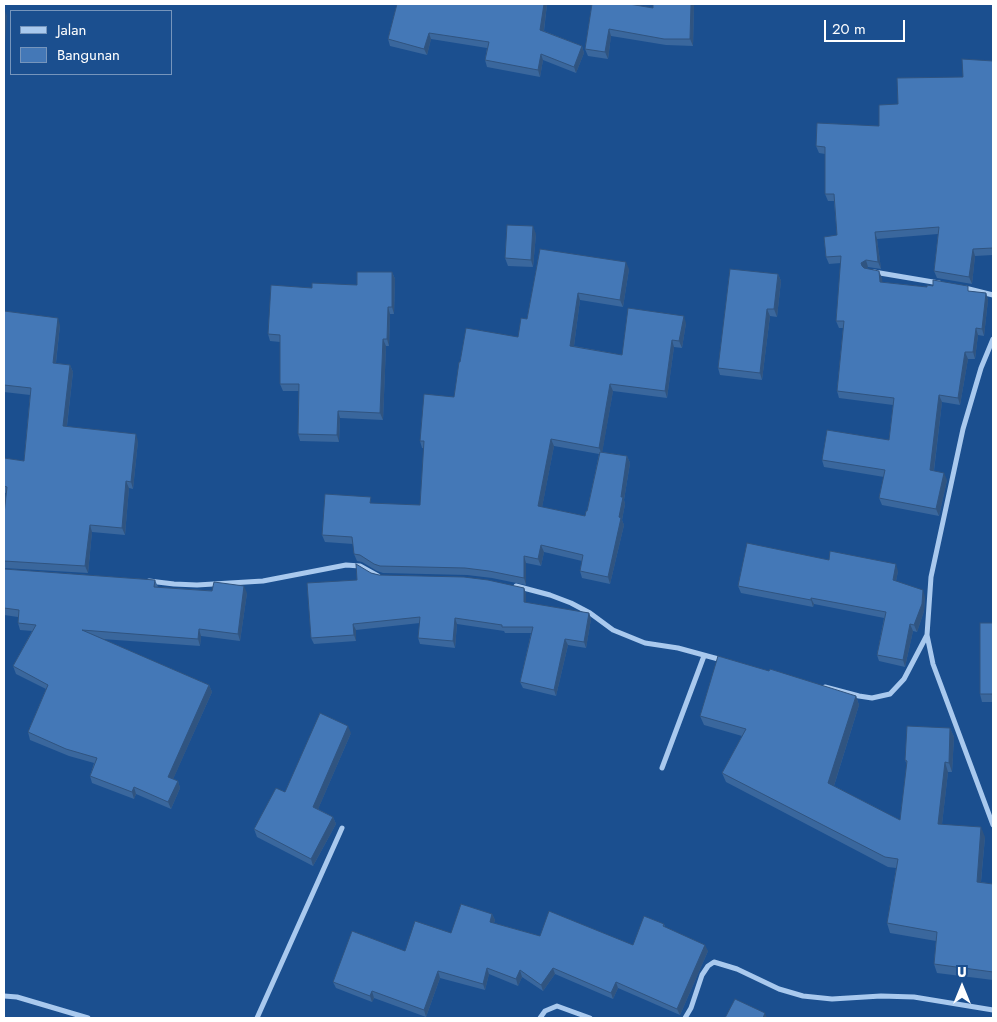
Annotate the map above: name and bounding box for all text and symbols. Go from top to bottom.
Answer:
legend [10,10,172,75]
scale bar [827,10,908,42]
text: 20 m [832,18,866,40]
text: Jalan [57,19,86,41]
text: Bangunan [57,44,120,66]
north arrow [937,962,987,1012]
text: U [957,962,967,982]

